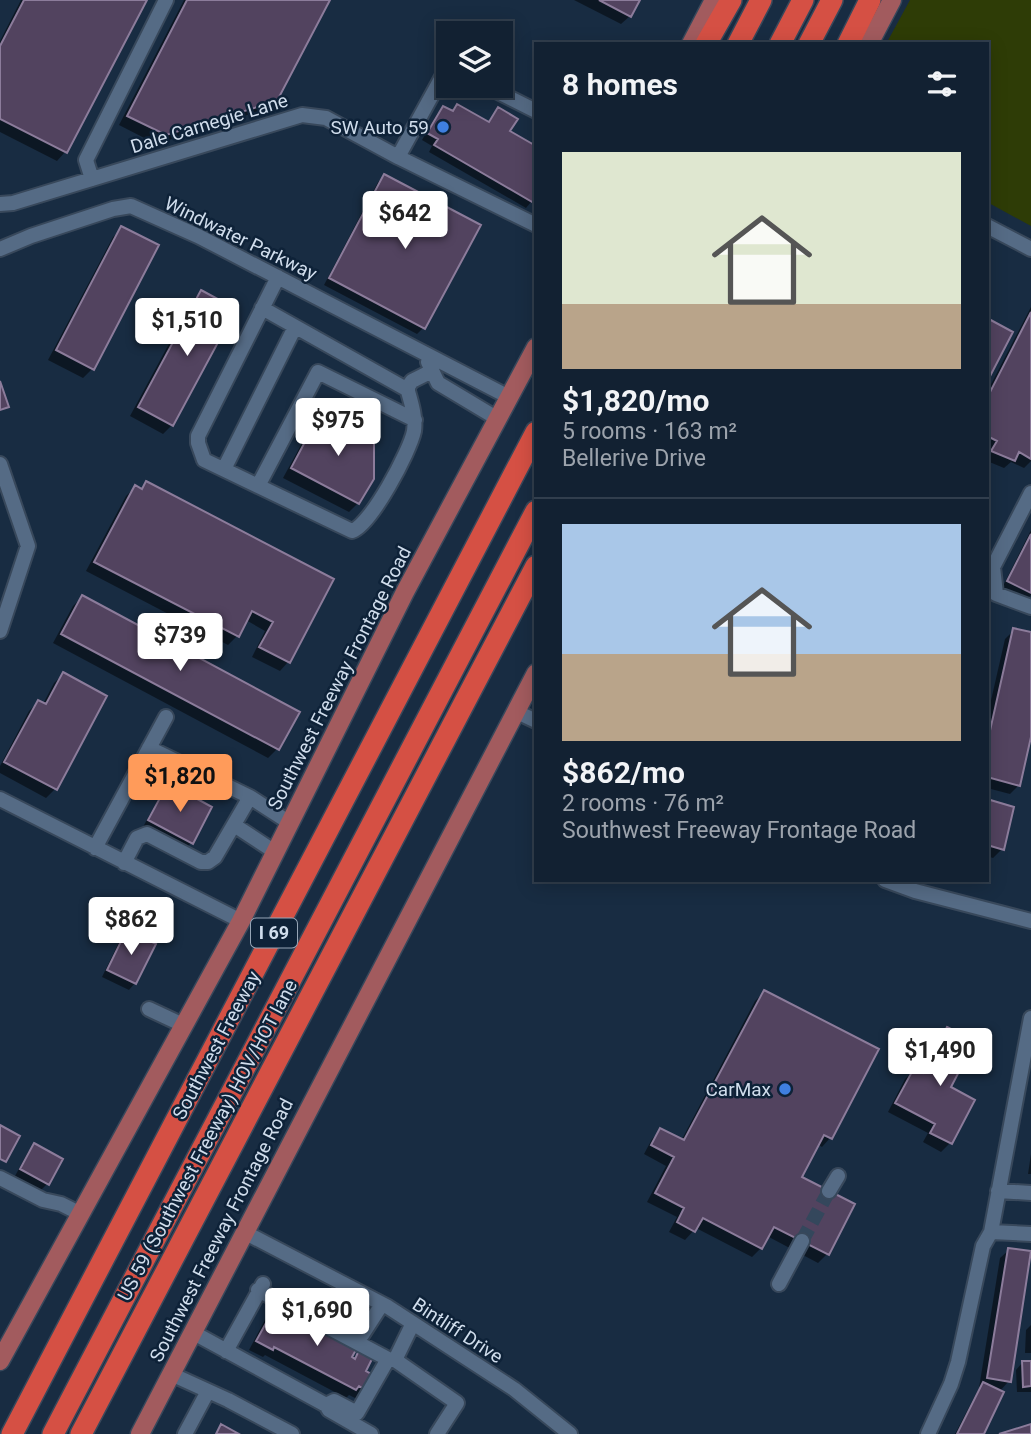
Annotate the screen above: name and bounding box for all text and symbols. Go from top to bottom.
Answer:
map controls [436,21,513,98]
button: layers [436,21,513,98]
icon: filters [923,65,961,103]
text: 8 homes [562,67,678,102]
street label: Dale Carnegie Lane [128,89,291,158]
place label: SW Auto 59 [330,116,429,139]
marker: SW Auto 59 [435,119,451,135]
pin: $642 [364,191,446,251]
street label: Windwater Parkway [161,192,321,285]
icon: home [699,197,825,323]
text: $642 [379,200,431,227]
pin: $1,510 [130,298,244,358]
text: $1,510 [151,307,223,334]
text: $1,820/mo [562,383,710,418]
pin: $975 [297,398,379,458]
text: $975 [312,407,364,434]
text: 5 rooms · 163 m² [562,418,737,445]
text: Bellerive Drive [562,445,706,472]
street label: Southwest Freeway Frontage Road [263,543,416,814]
icon: home [699,569,825,695]
pin: $739 [139,614,221,673]
text: $739 [154,622,206,649]
pin: $1,820 [123,754,237,814]
text: $862/mo [562,755,685,790]
text: $1,820 [144,763,216,790]
text: 2 rooms · 76 m² [562,790,724,817]
text: Southwest Freeway Frontage Road [562,817,916,844]
pin: $862 [90,898,172,957]
text: $862 [105,906,157,933]
road number: I 69 [251,918,297,948]
street label: Southwest Freeway [168,967,265,1123]
street label: US 59 (Southwest Freeway) HOV/HOT lane [113,976,302,1305]
pin: $1,490 [883,1028,997,1088]
text: $1,490 [904,1037,976,1064]
place label: CarMax [706,1078,772,1101]
marker: CarMax [777,1081,793,1097]
street label: Southwest Freeway Frontage Road [145,1095,298,1366]
pin: $1,690 [260,1288,374,1348]
street label: Bintliff Drive [408,1293,507,1368]
text: $1,690 [281,1297,353,1324]

